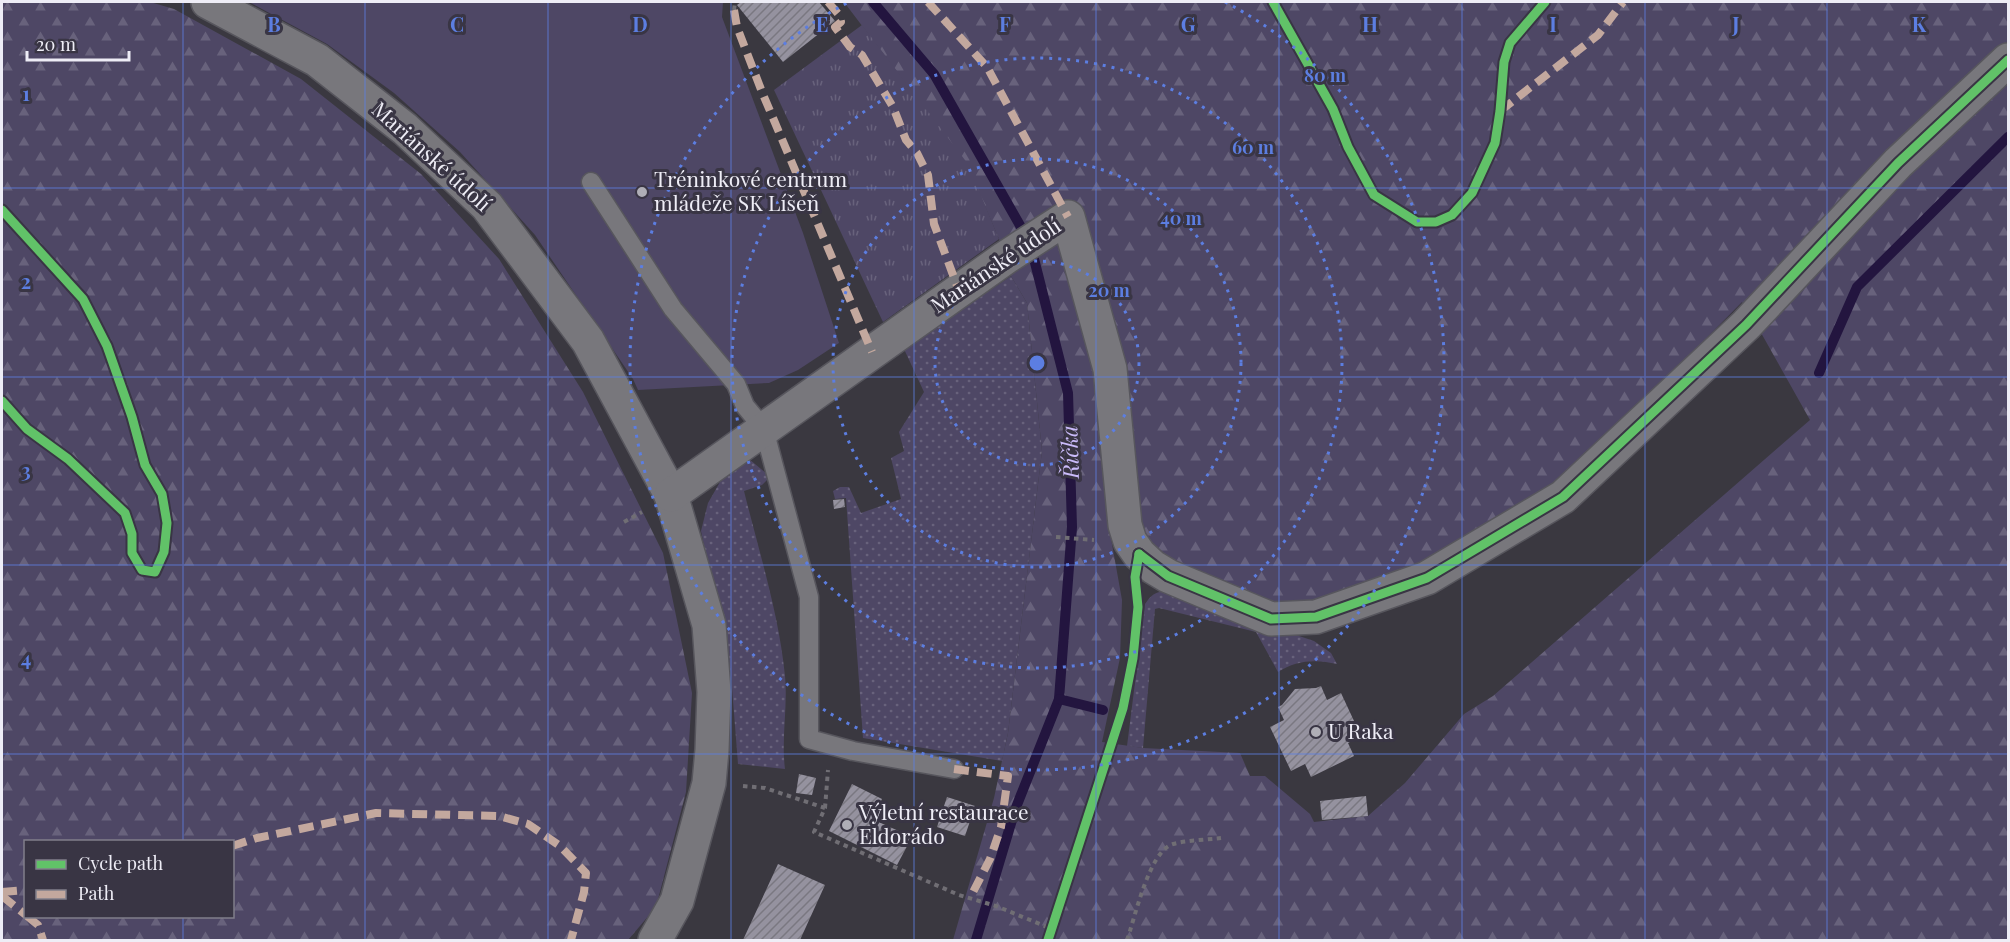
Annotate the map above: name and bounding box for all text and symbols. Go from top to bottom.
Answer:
text: B [267,10,281,37]
text: C [450,10,464,37]
text: D [632,10,648,37]
text: E [816,10,828,37]
text: F [999,10,1011,37]
text: G [1181,10,1196,37]
text: H [1362,10,1378,37]
text: I [1549,10,1557,37]
text: J [1731,10,1740,37]
text: K [1912,10,1927,37]
scale bar [27,24,129,62]
text: 20 m [36,32,76,56]
text: 80 m [1304,63,1347,87]
text: 1 [22,79,30,106]
street label: Mariánské údolí [367,95,498,217]
text: 60 m [1232,135,1275,159]
place label: Tréninkové centrum mládeže SK Líšeň [654,164,847,216]
marker: Tréninkové centrum mládeže SK Líšeň [635,185,649,199]
text: 40 m [1160,206,1203,230]
street label: Mariánské údolí [924,210,1065,318]
text: 2 [21,267,31,294]
text: 20 m [1088,278,1130,302]
centre of rings [1027,353,1047,373]
water label: Říčka [1053,425,1085,480]
text: 3 [21,456,31,483]
text: 4 [21,644,31,671]
place label: U Raka [1328,716,1394,744]
marker: U Raka [1309,725,1323,739]
place label: Výletní restaurace Eldorádo [858,797,1029,849]
marker: Výletní restaurace Eldorádo [840,818,854,832]
legend [24,840,234,918]
text: Cycle path [78,851,163,875]
text: Path [78,881,115,905]

